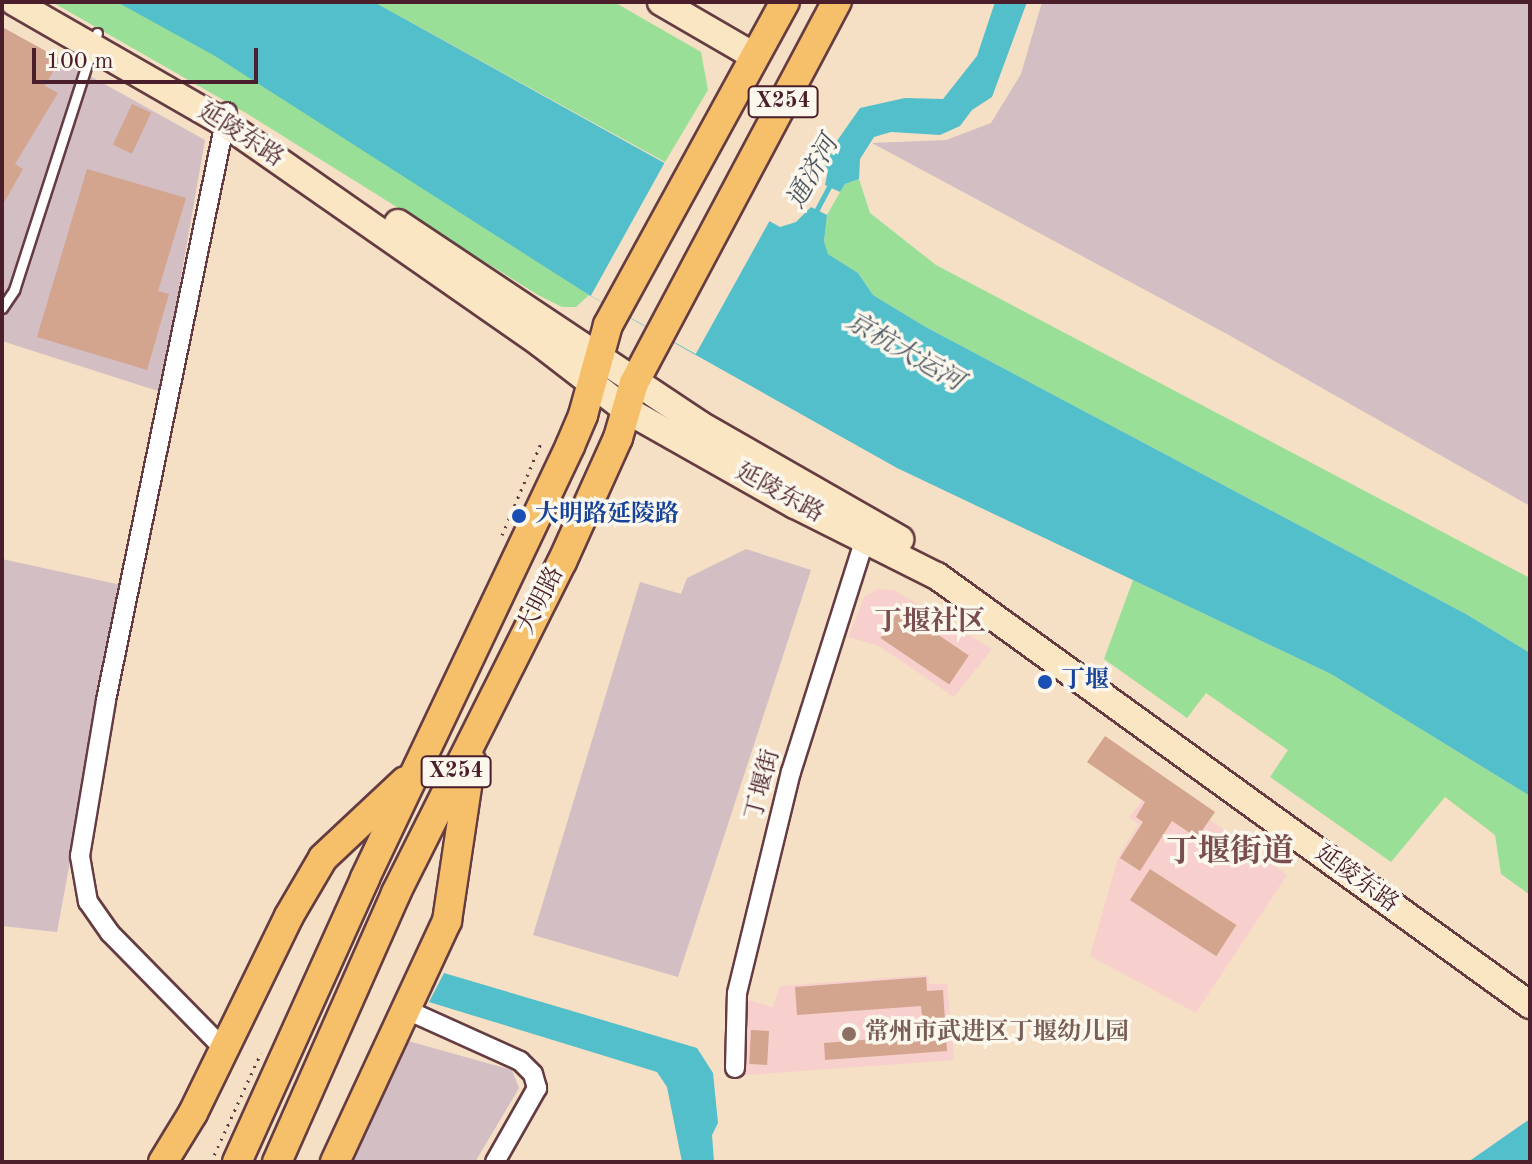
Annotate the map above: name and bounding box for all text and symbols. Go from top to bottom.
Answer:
scale bar [36,32,262,82]
text: 100 m [46,50,114,74]
road number: X254 [747,84,819,120]
street label: 延陵东路 [192,98,288,174]
water label: 通济河 [781,131,847,215]
water label: 京杭大运河 [840,307,968,399]
street label: 延陵东路 [730,458,828,530]
place label: 大明路延陵路 [535,502,679,530]
marker: 大明路延陵路 [510,507,528,525]
street label: 大明路 [513,562,571,640]
district label: 丁堰社区 [874,606,986,640]
place label: 丁堰 [1061,668,1109,696]
marker: 丁堰 [1036,673,1054,691]
street label: 丁堰街 [741,746,787,824]
road number: X254 [420,754,492,790]
district label: 丁堰街道 [1166,834,1294,872]
street label: 延陵东路 [1309,840,1403,920]
place label: 常州市武进区丁堰幼儿园 [865,1020,1129,1048]
marker: 常州市武进区丁堰幼儿园 [840,1025,858,1043]

